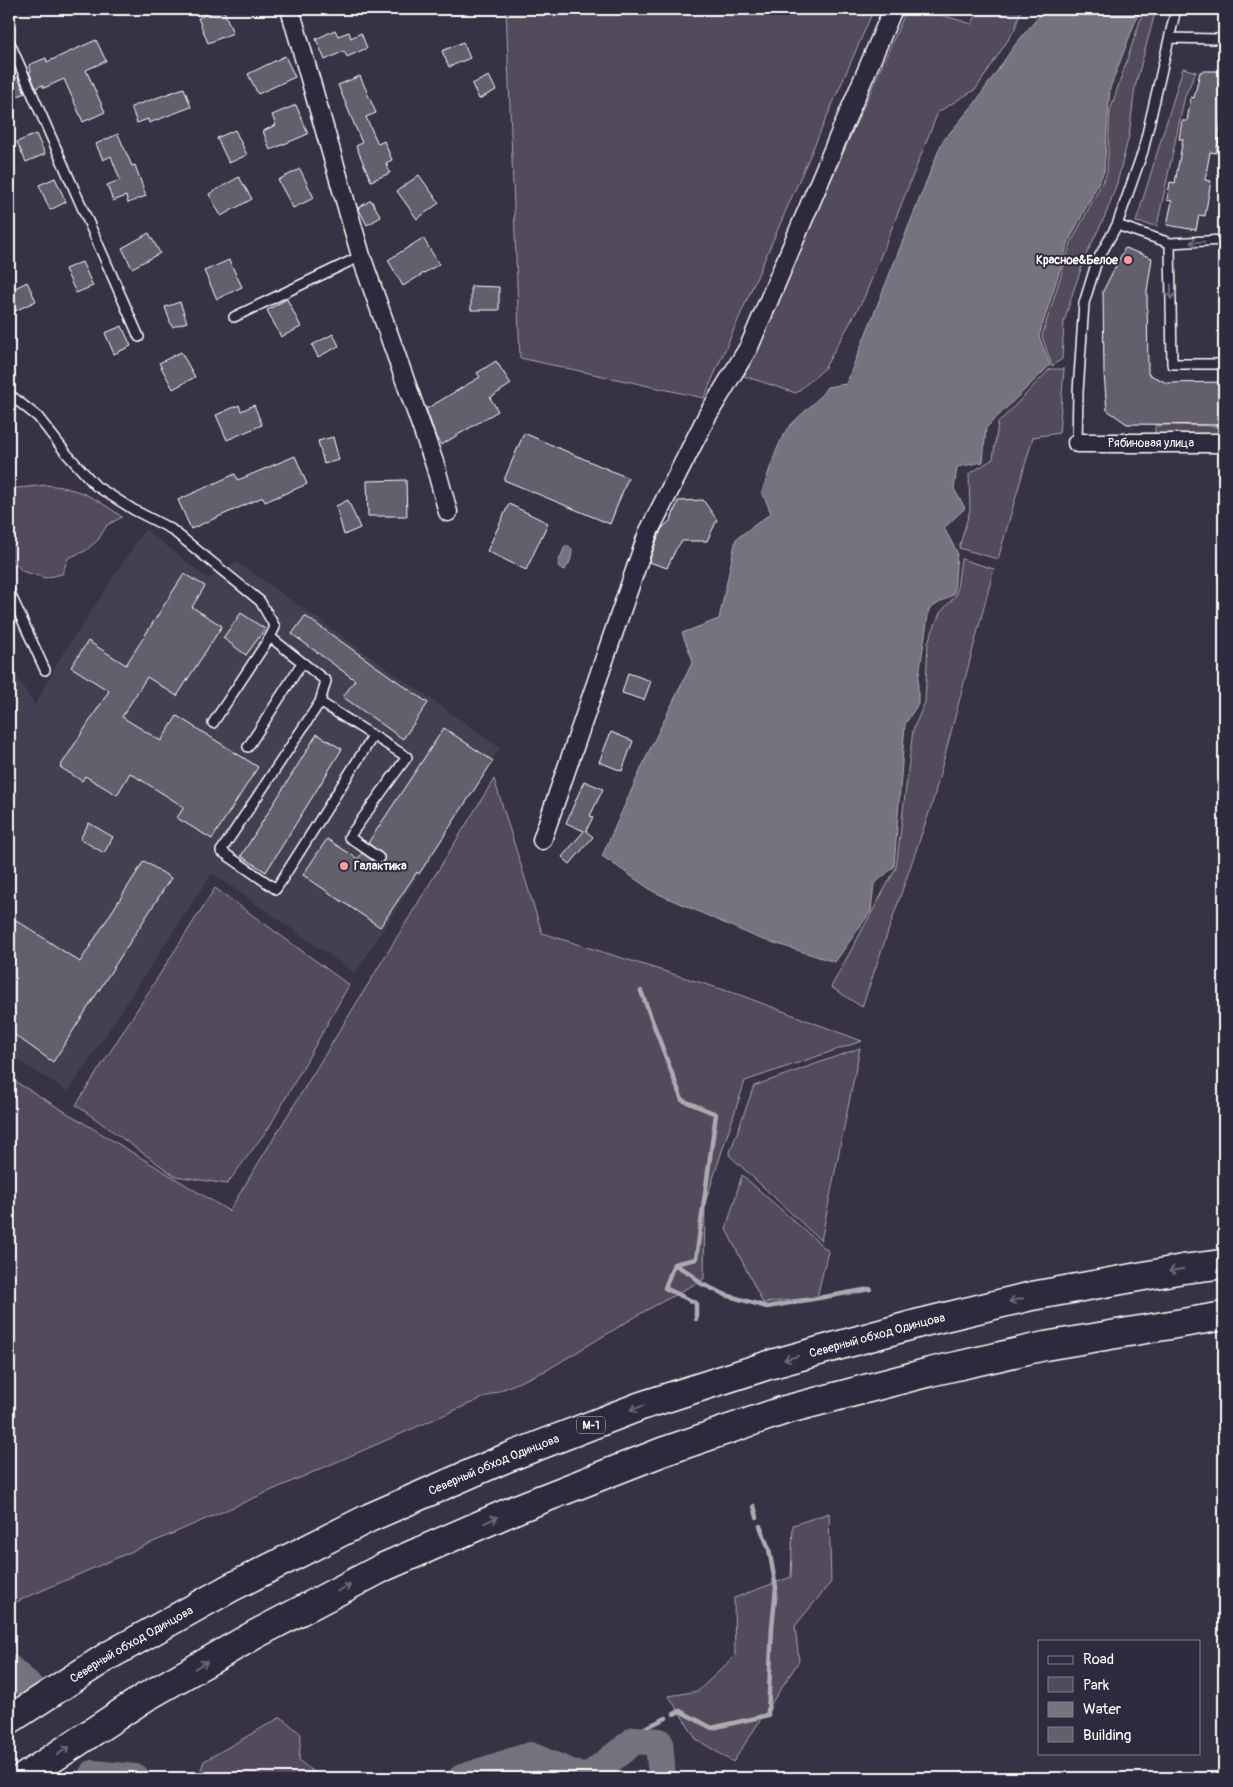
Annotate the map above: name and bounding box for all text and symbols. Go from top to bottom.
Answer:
one-way arrow [1189,237,1205,246]
place label: Красное&Белое [1036,253,1119,268]
marker: Красное&Белое [1122,254,1134,266]
one-way arrow [1166,284,1176,300]
street label: Рябиновая улица [1108,436,1194,451]
place label: Галактика [354,859,407,874]
marker: Галактика [338,860,350,872]
one-way arrow [1168,1266,1184,1276]
one-way arrow [1009,1296,1025,1305]
street label: Северный обход Одинцова [808,1310,947,1361]
one-way arrow [784,1354,800,1364]
one-way arrow [629,1404,645,1413]
road number: М-1 [577,1416,605,1434]
street label: Северный обход Одинцова [426,1431,562,1499]
one-way arrow [483,1515,498,1525]
one-way arrow [336,1583,351,1592]
street label: Северный обход Одинцова [67,1603,196,1687]
legend [1038,1640,1200,1754]
text: Road [1083,1650,1114,1669]
one-way arrow [193,1660,208,1670]
text: Park [1083,1676,1110,1695]
text: Water [1083,1700,1122,1719]
text: Building [1083,1726,1131,1745]
one-way arrow [56,1746,70,1756]

